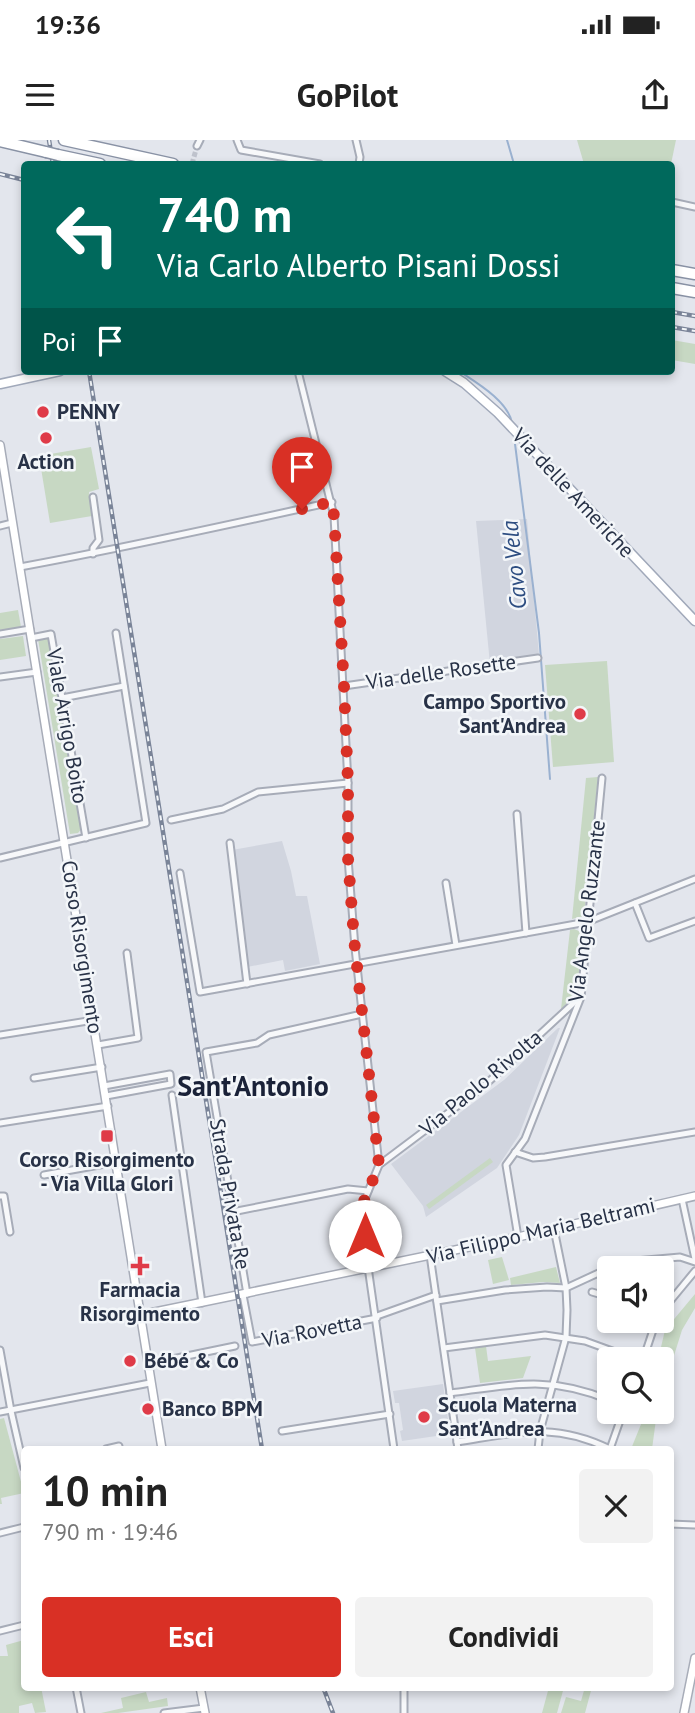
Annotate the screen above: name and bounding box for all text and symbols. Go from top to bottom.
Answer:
text: 19:36 [35,8,101,41]
text: GoPilot [297,74,398,116]
icon: menu [21,76,59,114]
icon: share [636,76,674,114]
text: 740 m [157,182,292,246]
icon: left [42,189,133,280]
text: Via Carlo Alberto Pisani Dossi [157,244,560,286]
icon: arrive [91,322,129,360]
text: Poi [42,325,77,358]
place label: PENNY [57,398,121,425]
marker: PENNY [35,404,51,420]
street label: Via delle Americhe [506,421,640,563]
marker: Action [38,430,54,446]
pin [272,437,332,509]
place label: Action [17,448,75,475]
icon: arrive [283,448,321,486]
water label: Cavo Vela [494,519,533,611]
street label: Viale Arrigo Boito [40,645,94,806]
street label: Via delle Rosette [363,648,518,696]
place label: Campo Sportivo Sant'Andrea [423,688,566,739]
marker: Campo Sportivo Sant'Andrea [572,706,588,722]
street label: Via Angelo Ruzzante [562,818,611,1005]
street label: Corso Risorgimento [55,858,110,1035]
street label: Via Paolo Rivolta [413,1023,548,1143]
district label: Sant'Antonio [177,1067,329,1104]
street label: Strada Privata Re [204,1116,257,1271]
marker: Corso Risorgimento - Via Villa Glori [99,1128,115,1144]
place label: Corso Risorgimento - Via Villa Glori [19,1146,195,1197]
street label: Via Filippo Maria Beltrami [423,1191,658,1270]
position arrow [328,1199,402,1273]
map controls [597,1256,674,1424]
button: sound [597,1256,674,1333]
marker: Farmacia Risorgimento [132,1258,148,1274]
place label: Farmacia Risorgimento [80,1276,200,1327]
street label: Via Rovetta [259,1308,364,1354]
place label: Bébé & Co [144,1347,239,1374]
button: search [597,1347,674,1424]
marker: Bébé & Co [122,1353,138,1369]
place label: Scuola Materna Sant'Andrea [438,1391,577,1442]
place label: Banco BPM [162,1395,263,1422]
marker: Banco BPM [140,1401,156,1417]
marker: Scuola Materna Sant'Andrea [416,1409,432,1425]
text: 10 min [42,1463,168,1518]
button: close [579,1469,653,1543]
text: 790 m · 19:46 [42,1517,178,1546]
button: Esci [42,1597,341,1677]
button: Condividi [355,1597,653,1677]

